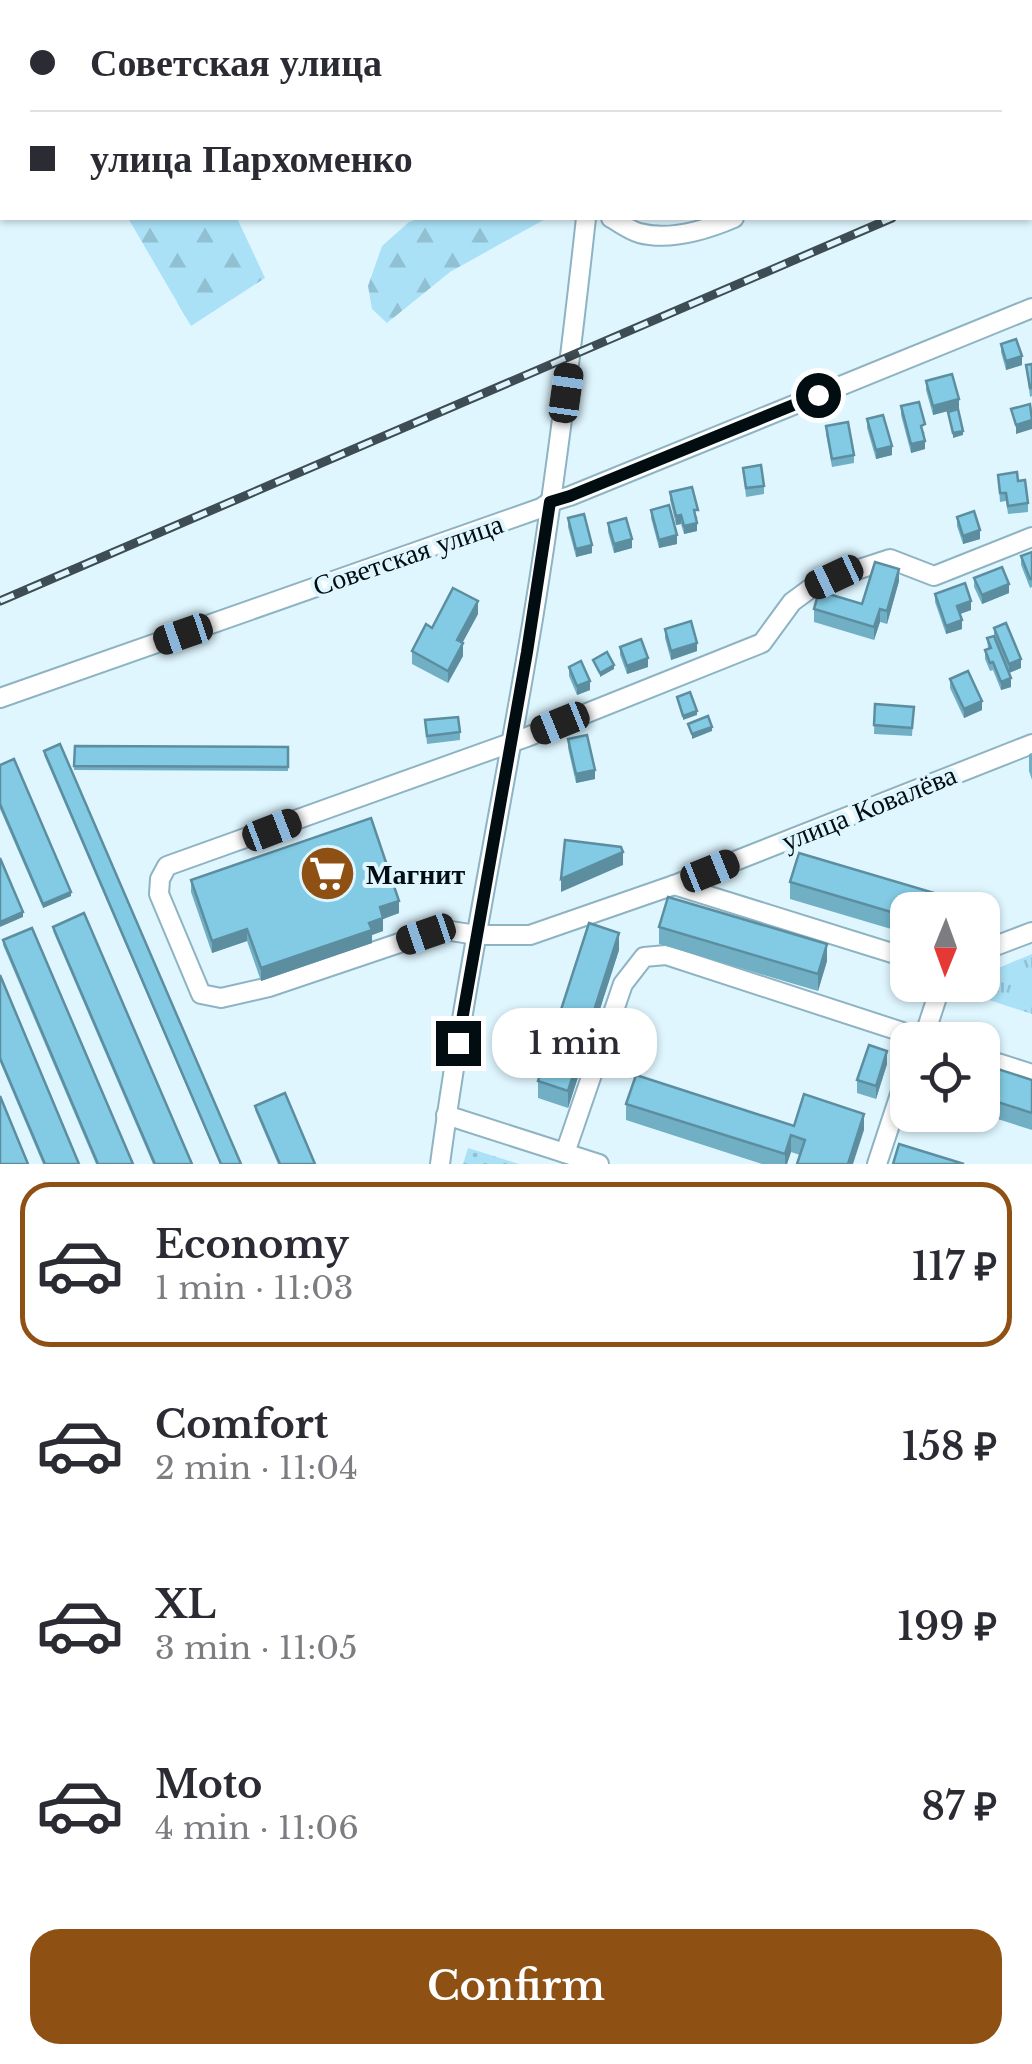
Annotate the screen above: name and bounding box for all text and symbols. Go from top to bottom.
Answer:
text: Советская улица [90,39,382,86]
text: улица Пархоменко [90,135,413,182]
car [547,361,585,425]
route start [796,373,841,418]
street label: Советская улица [308,506,508,604]
car [800,551,868,603]
car [150,610,216,658]
car [527,698,593,748]
street label: улица Ковалёва [776,757,962,859]
car [239,805,305,855]
supermarket icon: Магнит [297,844,357,904]
car [677,846,743,896]
place label: Магнит [366,857,465,892]
north arrow [890,892,1000,1002]
map controls [890,892,1000,1132]
car [393,910,459,958]
callout: 1 min [493,1008,658,1078]
route end [436,1021,481,1066]
button: locate [890,1022,1000,1132]
text: 1 min [528,1023,621,1063]
icon: car [35,1220,125,1310]
text: Economy [155,1221,349,1268]
text: 117 ₽ [912,1243,997,1290]
text: 1 min · 11:03 [155,1268,353,1308]
icon: car [35,1400,125,1490]
text: Comfort [155,1401,328,1448]
text: 158 ₽ [902,1423,997,1470]
text: 2 min · 11:04 [155,1448,358,1488]
icon: car [35,1580,125,1670]
text: XL [155,1581,216,1628]
text: 199 ₽ [897,1603,997,1650]
text: 3 min · 11:05 [155,1628,357,1668]
icon: car [35,1760,125,1850]
text: Moto [155,1761,262,1808]
text: 87 ₽ [921,1783,997,1830]
text: 4 min · 11:06 [155,1808,359,1848]
button: Confirm [30,1929,1002,2044]

